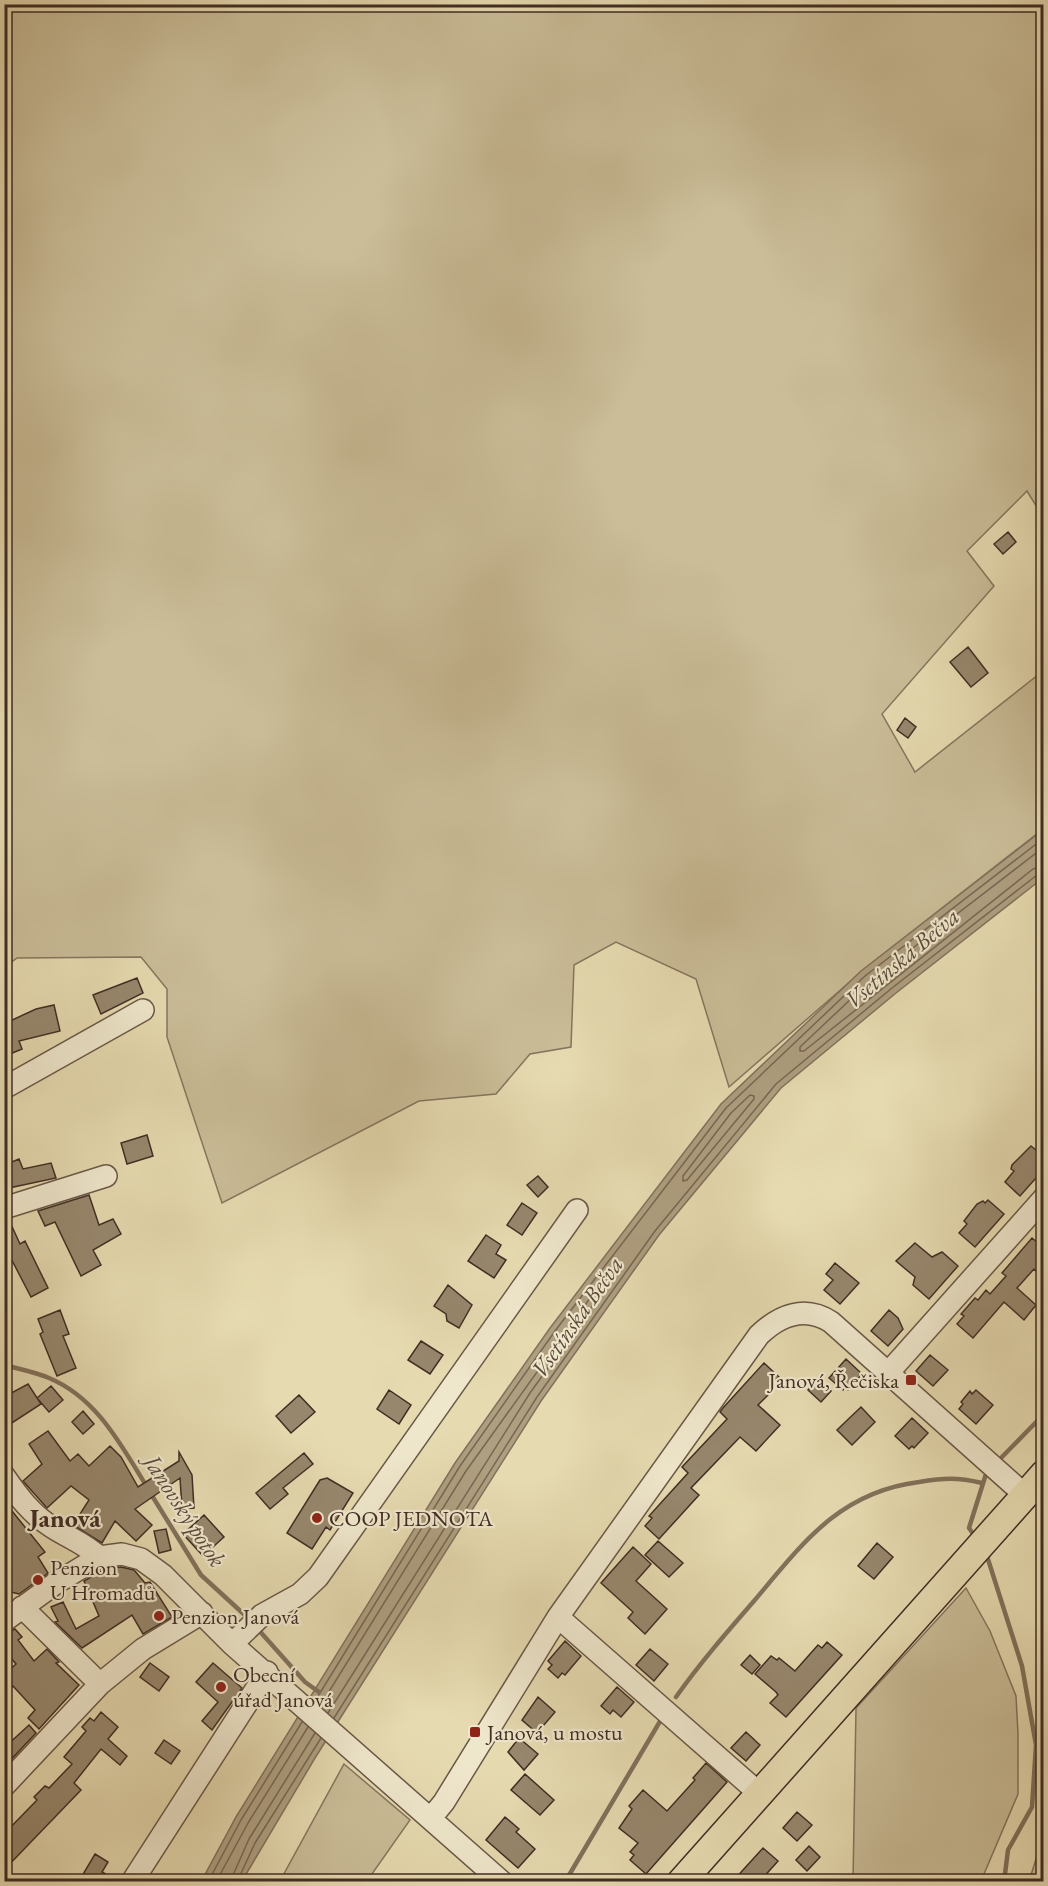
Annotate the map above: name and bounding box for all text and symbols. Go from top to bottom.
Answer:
water label: Vsetínská Bečva [838,901,966,1015]
water label: Vsetínská Bečva [524,1250,630,1383]
place label: Janová, Řečiska [766,1366,899,1395]
marker: Janová, Řečiska [904,1373,918,1387]
water label: Janovský potok [135,1444,233,1573]
district label: Janová [26,1501,101,1535]
place label: COOP JEDNOTA [329,1504,494,1533]
marker: COOP JEDNOTA [310,1511,324,1525]
place label: Penzion U Hromadů [50,1553,156,1607]
marker: Penzion U Hromadů [31,1573,45,1587]
place label: Penzion Janová [171,1602,300,1631]
marker: Penzion Janová [152,1609,166,1623]
place label: Obecní úřad Janová [233,1660,333,1714]
marker: Obecní úřad Janová [214,1680,228,1694]
place label: Janová, u mostu [485,1718,623,1747]
marker: Janová, u mostu [468,1725,482,1739]

